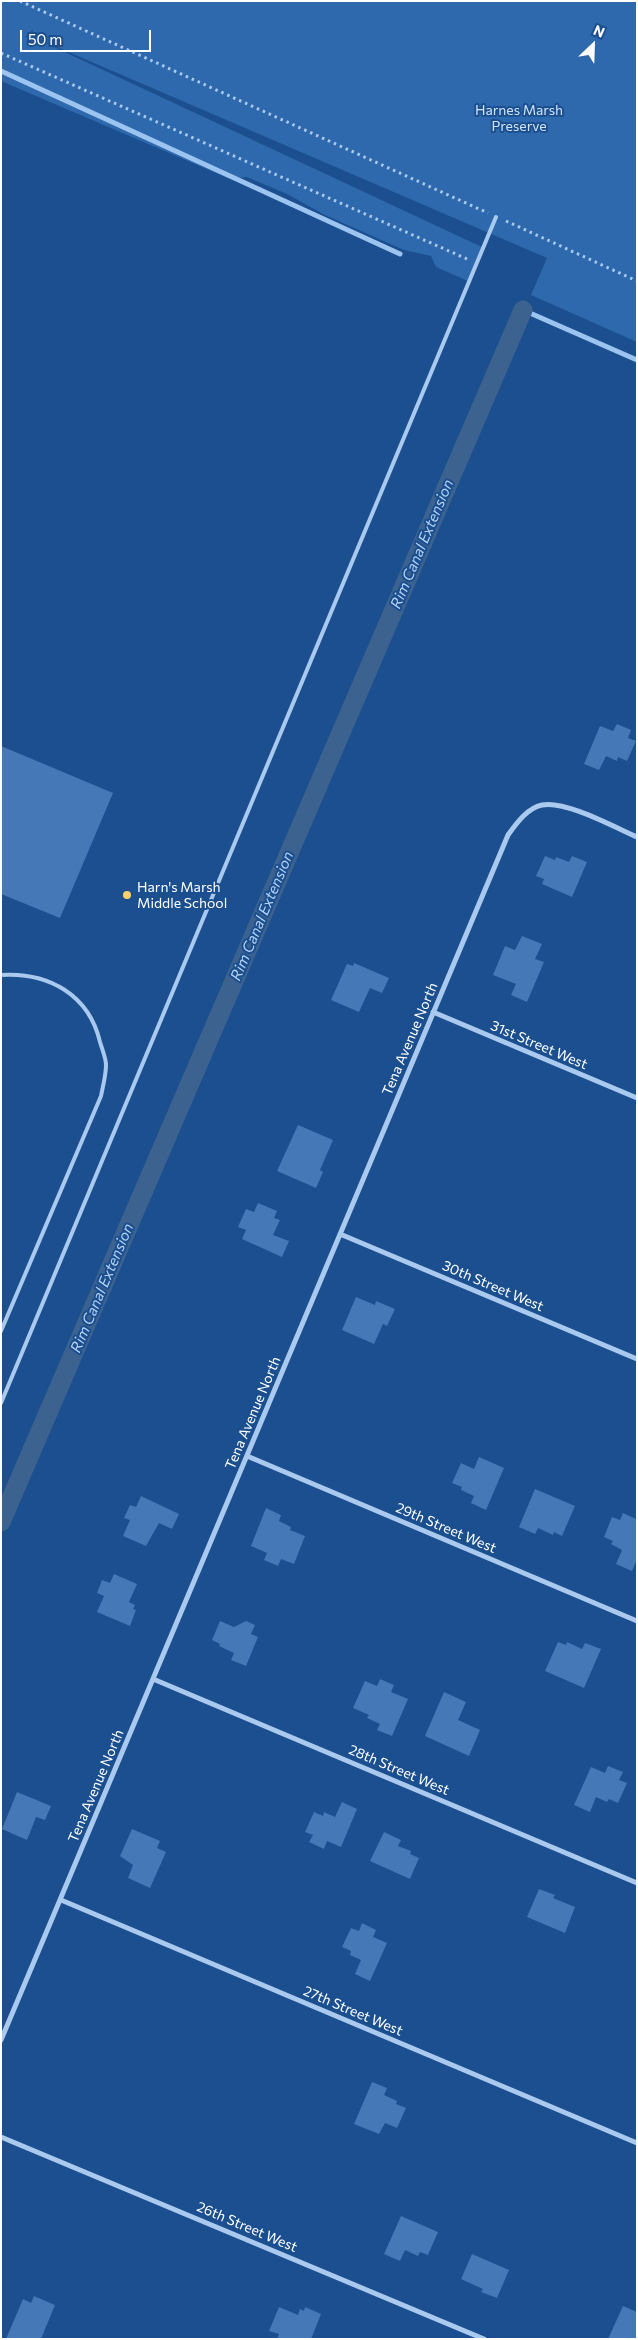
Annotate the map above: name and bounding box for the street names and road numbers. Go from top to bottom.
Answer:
street label: Tena Avenue North [379,980,441,1098]
street label: 31st Street West [488,1017,590,1073]
street label: 30th Street West [440,1257,546,1315]
street label: Tena Avenue North [222,1354,284,1472]
street label: 29th Street West [393,1499,499,1557]
street label: Tena Avenue North [65,1727,127,1845]
street label: 28th Street West [346,1741,452,1799]
street label: 27th Street West [301,1982,405,2040]
street label: 26th Street West [194,2198,300,2256]

